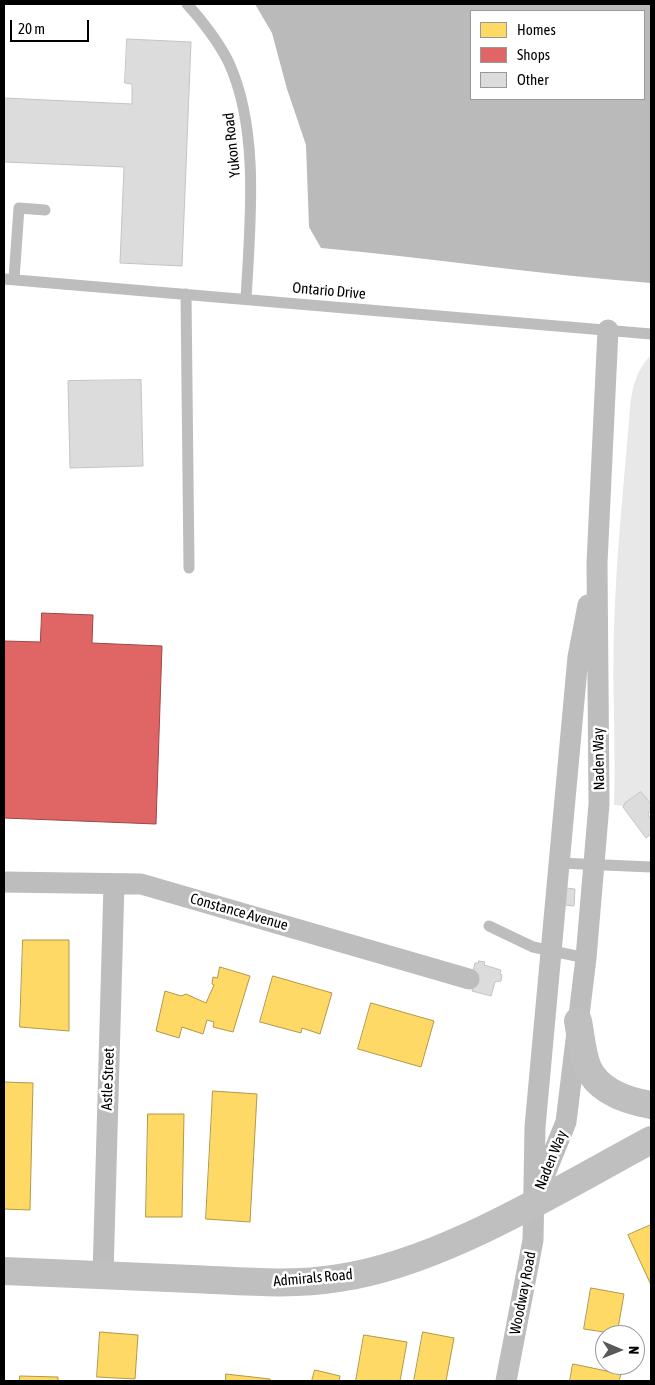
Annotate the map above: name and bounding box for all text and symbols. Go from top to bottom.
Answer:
scale bar [12,10,91,42]
legend [470,10,645,100]
text: 20 m [18,20,45,37]
text: Homes [517,21,556,38]
text: Shops [517,46,550,63]
text: Other [517,71,549,88]
street label: Yukon Road [220,112,244,178]
street label: Ontario Drive [292,279,366,303]
street label: Naden Way [589,728,609,790]
street label: Constance Avenue [188,889,290,935]
street label: Astle Street [98,1047,118,1111]
street label: Naden Way [531,1128,571,1192]
street label: Woodway Road [506,1250,540,1336]
street label: Admirals Road [272,1266,354,1290]
north arrow [595,1325,645,1375]
text: N [626,1346,642,1355]

